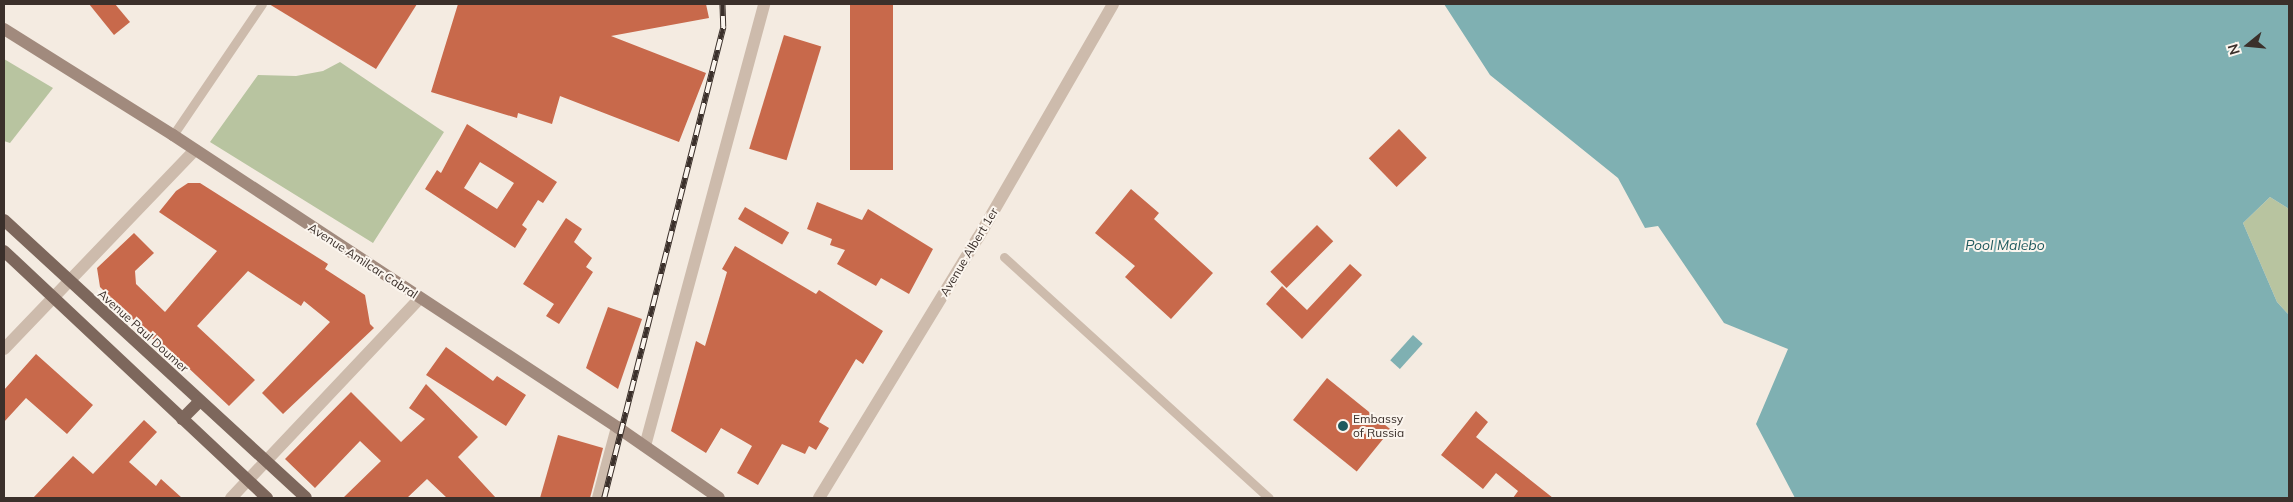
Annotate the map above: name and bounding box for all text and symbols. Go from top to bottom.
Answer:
north arrow [2223,20,2273,70]
text: N [2224,42,2244,57]
street label: Avenue Albert 1er [937,205,1001,299]
street label: Avenue Amilcar Cabral [306,220,420,302]
water label: Pool Malebo [1965,237,2045,253]
street label: Avenue Paul Doumer [95,287,191,375]
place label: Embassy of Russia [1353,412,1404,440]
marker: Embassy of Russia [1337,420,1349,432]

